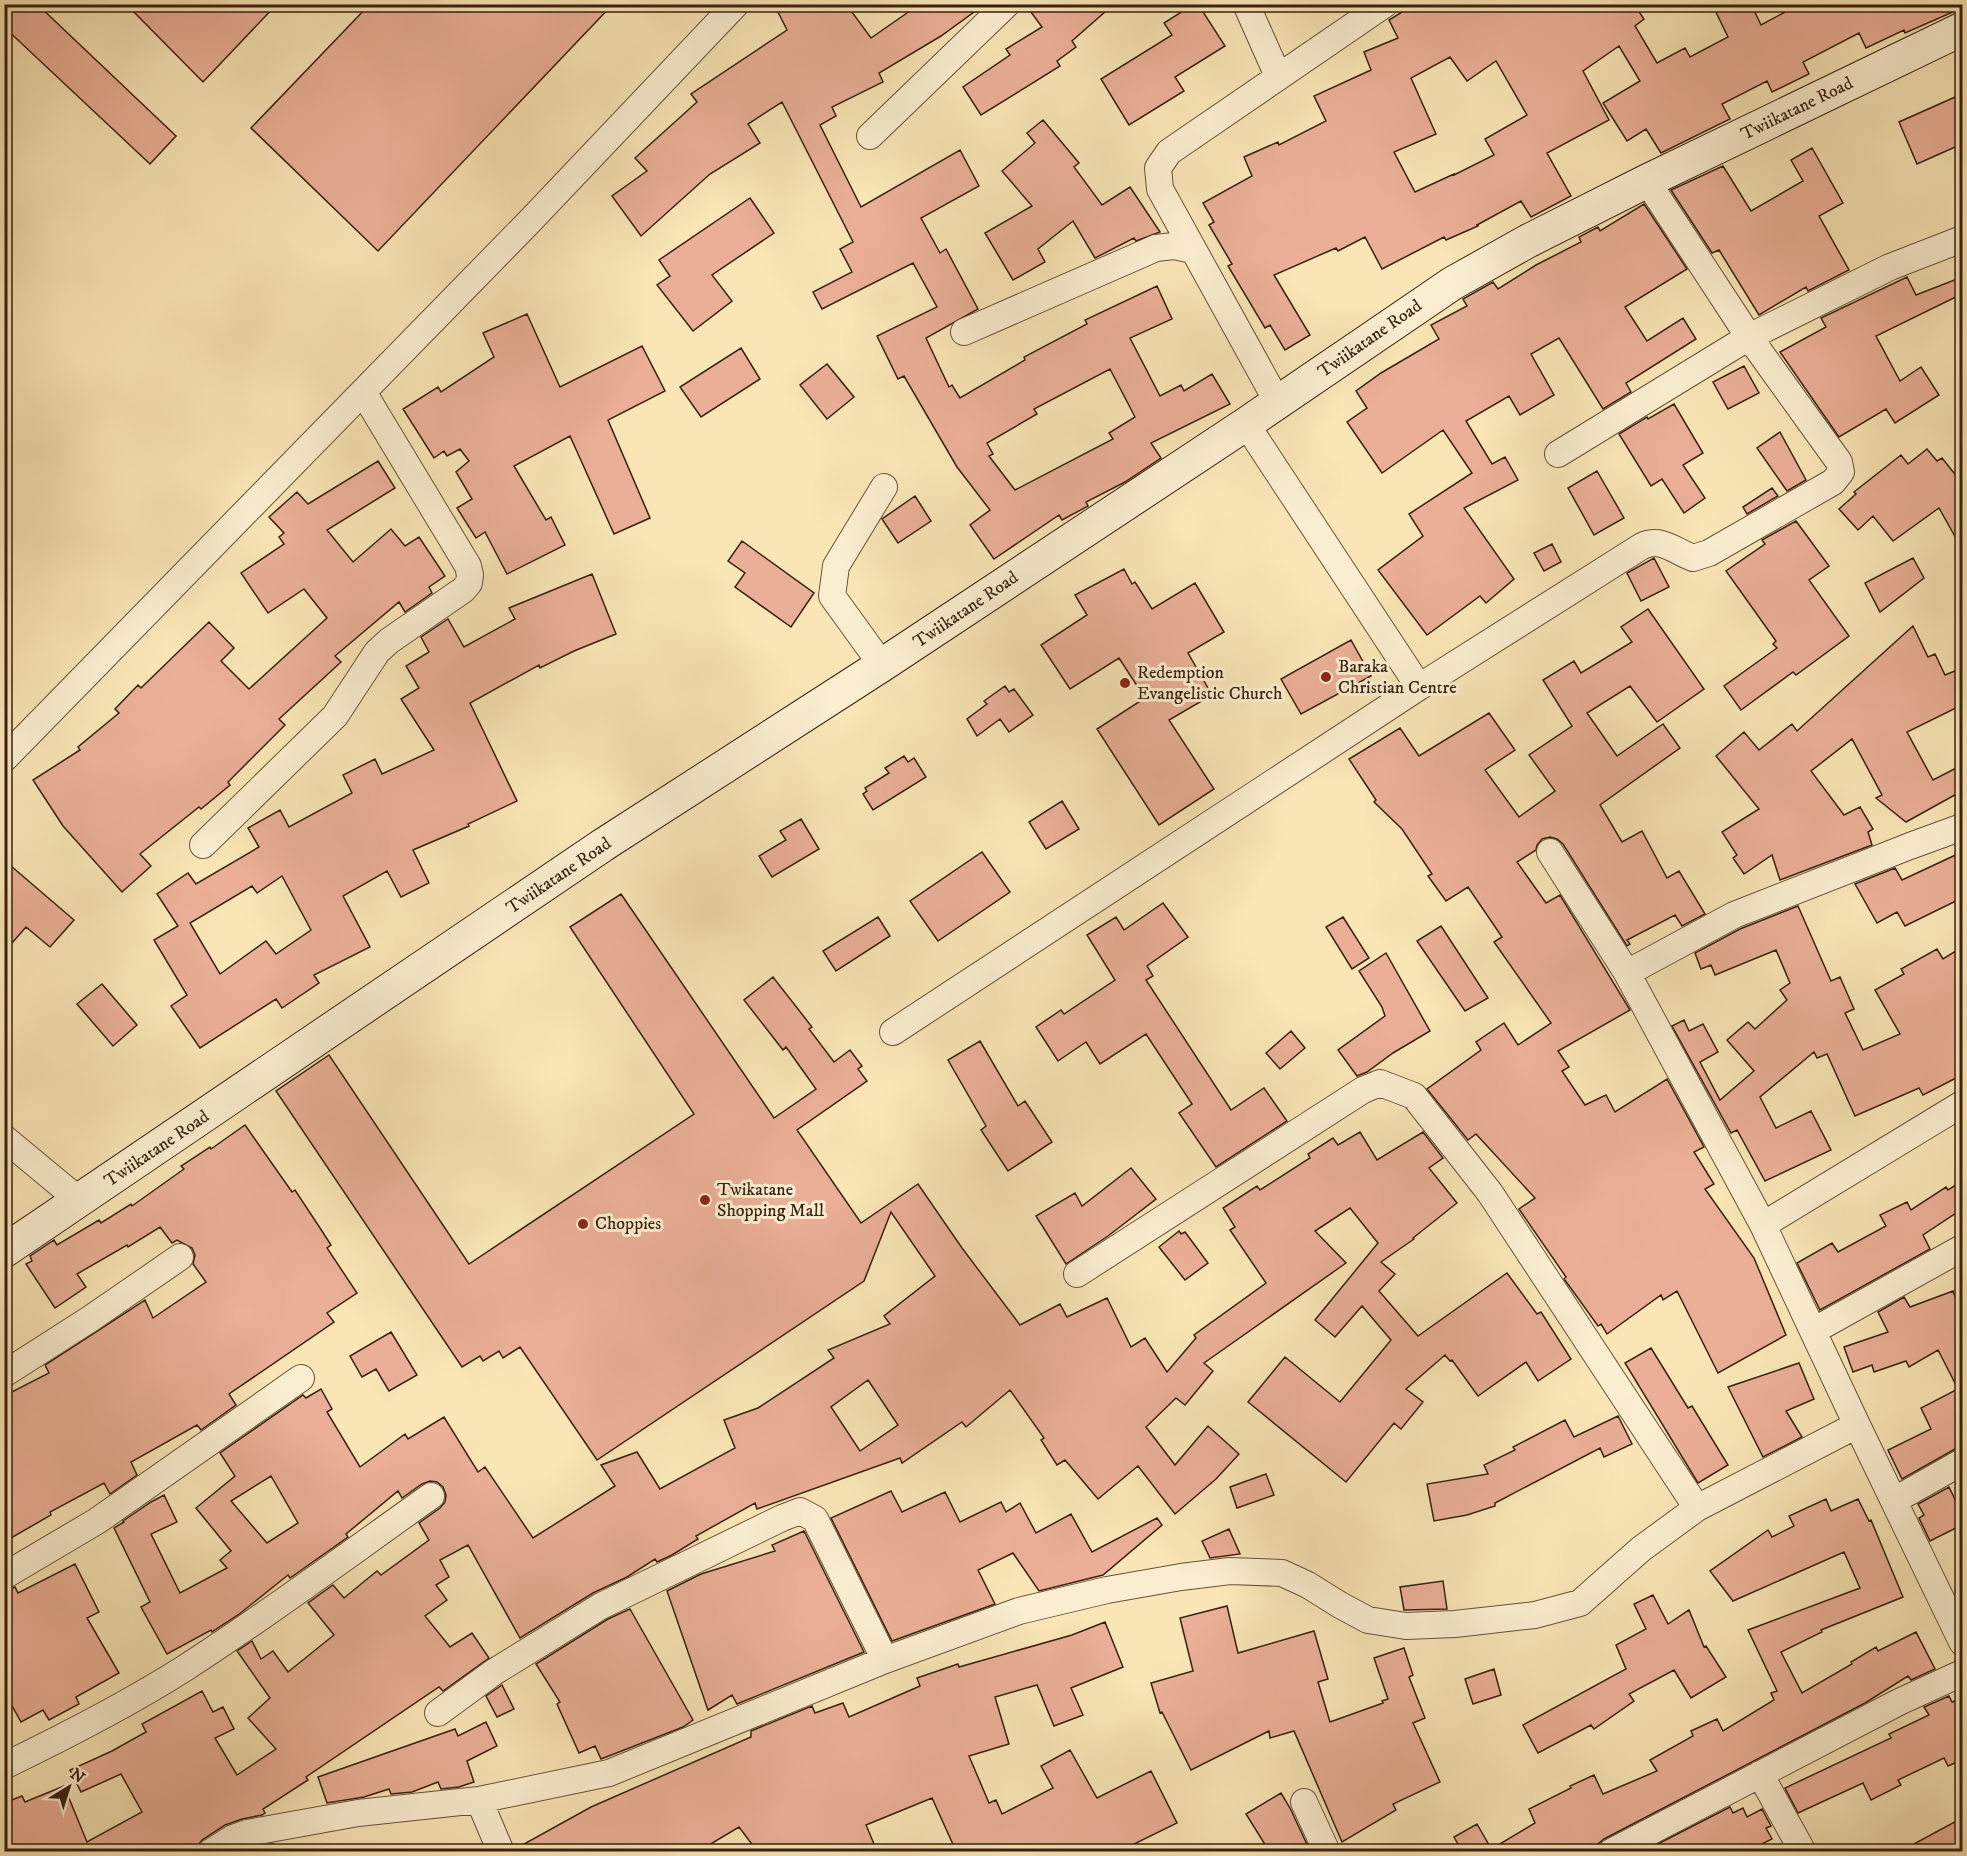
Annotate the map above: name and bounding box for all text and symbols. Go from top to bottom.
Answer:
street label: Twiikatane Road [1737,72,1857,146]
street label: Twiikatane Road [1314,295,1426,383]
street label: Twiikatane Road [909,567,1023,653]
place label: Baraka Christian Centre [1338,656,1457,699]
place label: Redemption Evangelistic Church [1137,662,1283,705]
marker: Baraka Christian Centre [1319,670,1333,684]
marker: Redemption Evangelistic Church [1118,676,1132,690]
street label: Twiikatane Road [502,833,616,919]
street label: Twiikatane Road [100,1106,214,1192]
place label: Twikatane Shopping Mall [717,1179,825,1222]
marker: Twikatane Shopping Mall [698,1193,712,1207]
place label: Choppies [595,1213,661,1235]
marker: Choppies [576,1217,590,1231]
north arrow [39,1757,99,1817]
text: N [66,1764,89,1788]

